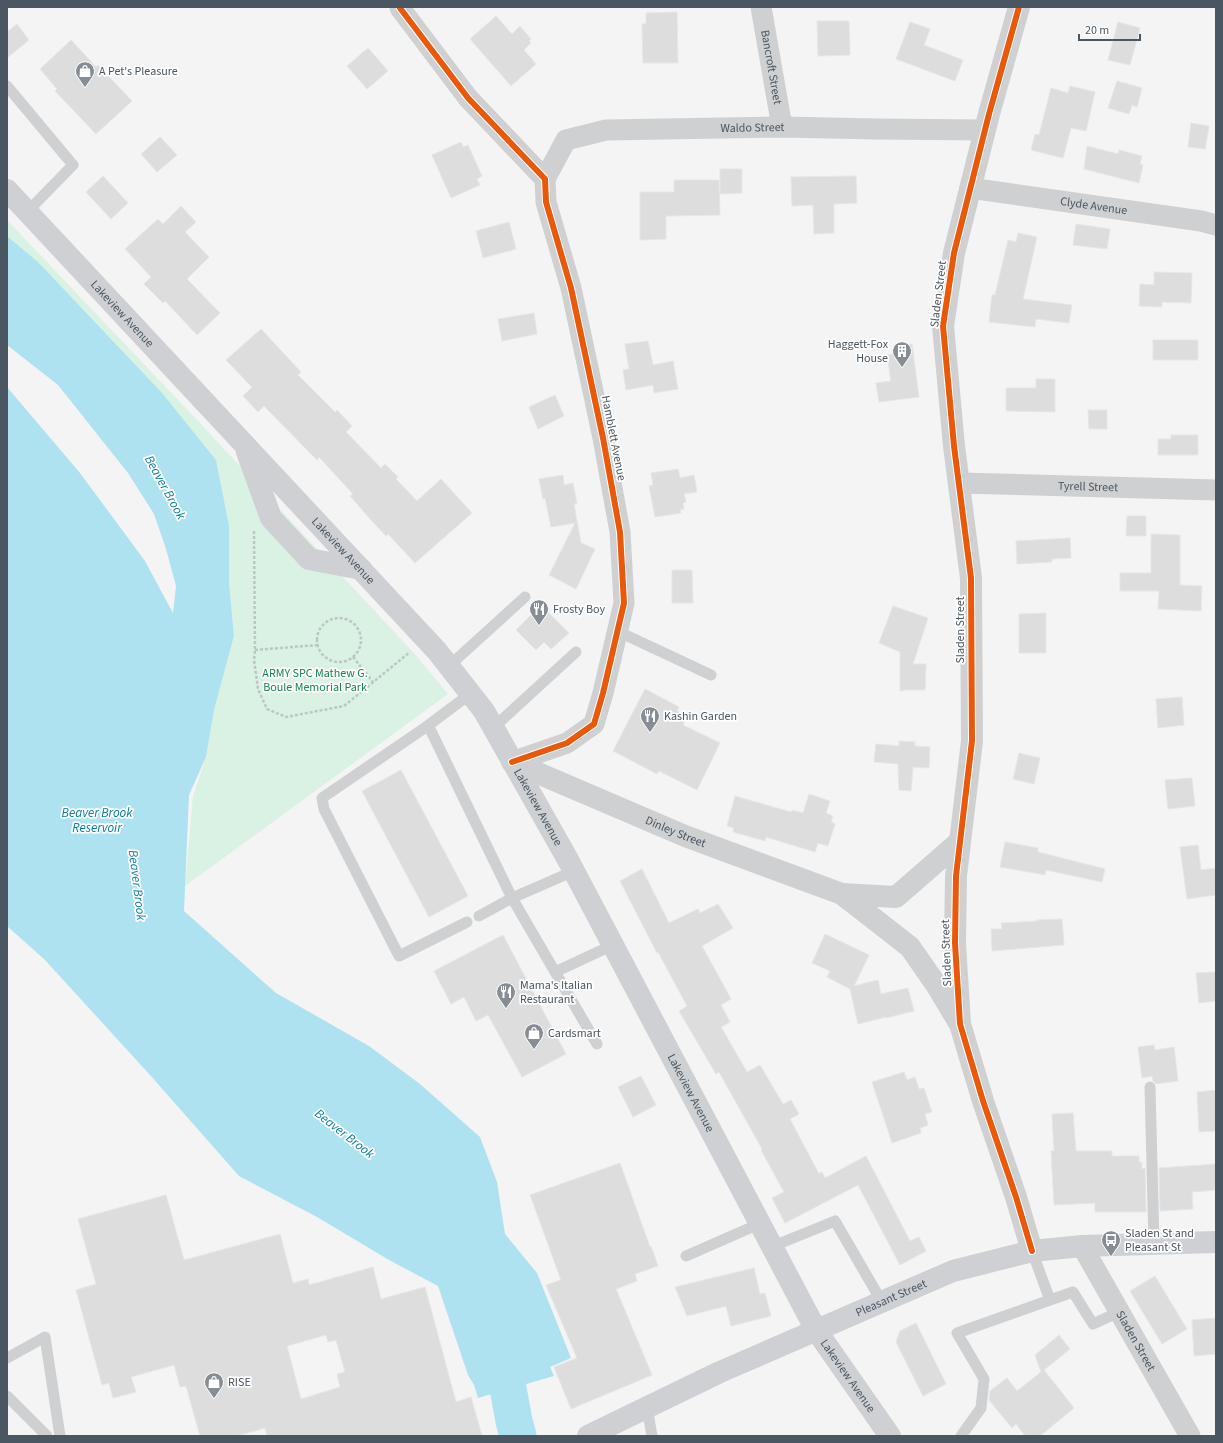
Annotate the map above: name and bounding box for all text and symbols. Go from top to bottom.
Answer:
scale bar [1079,16,1140,42]
text: 20 m [1085,22,1109,39]
street label: Bancroft Street [756,29,786,106]
shop icon: A Pet's Pleasure [74,60,96,88]
place label: A Pet's Pleasure [99,63,178,80]
street label: Waldo Street [720,119,785,137]
street label: Clyde Avenue [1059,193,1128,219]
street label: Sladen Street [926,260,951,328]
street label: Lakeview Avenue [86,277,158,351]
place label: Haggett-Fox House [828,336,889,367]
building icon: Haggett-Fox House [891,340,913,368]
street label: Hamblett Avenue [597,394,630,482]
water label: Beaver Brook [140,452,191,524]
street label: Tyrell Street [1058,478,1118,496]
street label: Lakeview Avenue [307,514,379,588]
street label: Sladen Street [952,596,969,664]
restaurant icon: Frosty Boy [528,598,550,626]
place label: Frosty Boy [553,601,606,618]
park label: ARMY SPC Mathew G. Boule Memorial Park [262,665,368,696]
restaurant icon: Kashin Garden [639,705,661,733]
place label: Kashin Garden [664,708,737,725]
street label: Lakeview Avenue [509,766,566,849]
water label: Beaver Brook Reservoir [62,804,133,837]
street label: Dinley Street [643,812,708,852]
water label: Beaver Brook [124,849,150,922]
street label: Sladen Street [937,919,956,987]
place label: Mama's Italian Restaurant [520,977,593,1008]
restaurant icon: Mama's Italian Restaurant [495,981,517,1009]
shop icon: Cardsmart [523,1022,545,1050]
place label: Cardsmart [548,1025,601,1042]
street label: Lakeview Avenue [663,1051,718,1135]
water label: Beaver Brook [311,1105,379,1163]
place label: Sladen St and Pleasant St [1125,1225,1194,1256]
bus stop icon: Sladen St and Pleasant St [1100,1229,1122,1257]
street label: Pleasant Street [853,1275,929,1321]
street label: Sladen Street [1111,1308,1159,1374]
street label: Lakeview Avenue [816,1336,879,1416]
shop icon: RISE [203,1371,225,1399]
place label: RISE [228,1374,251,1391]

